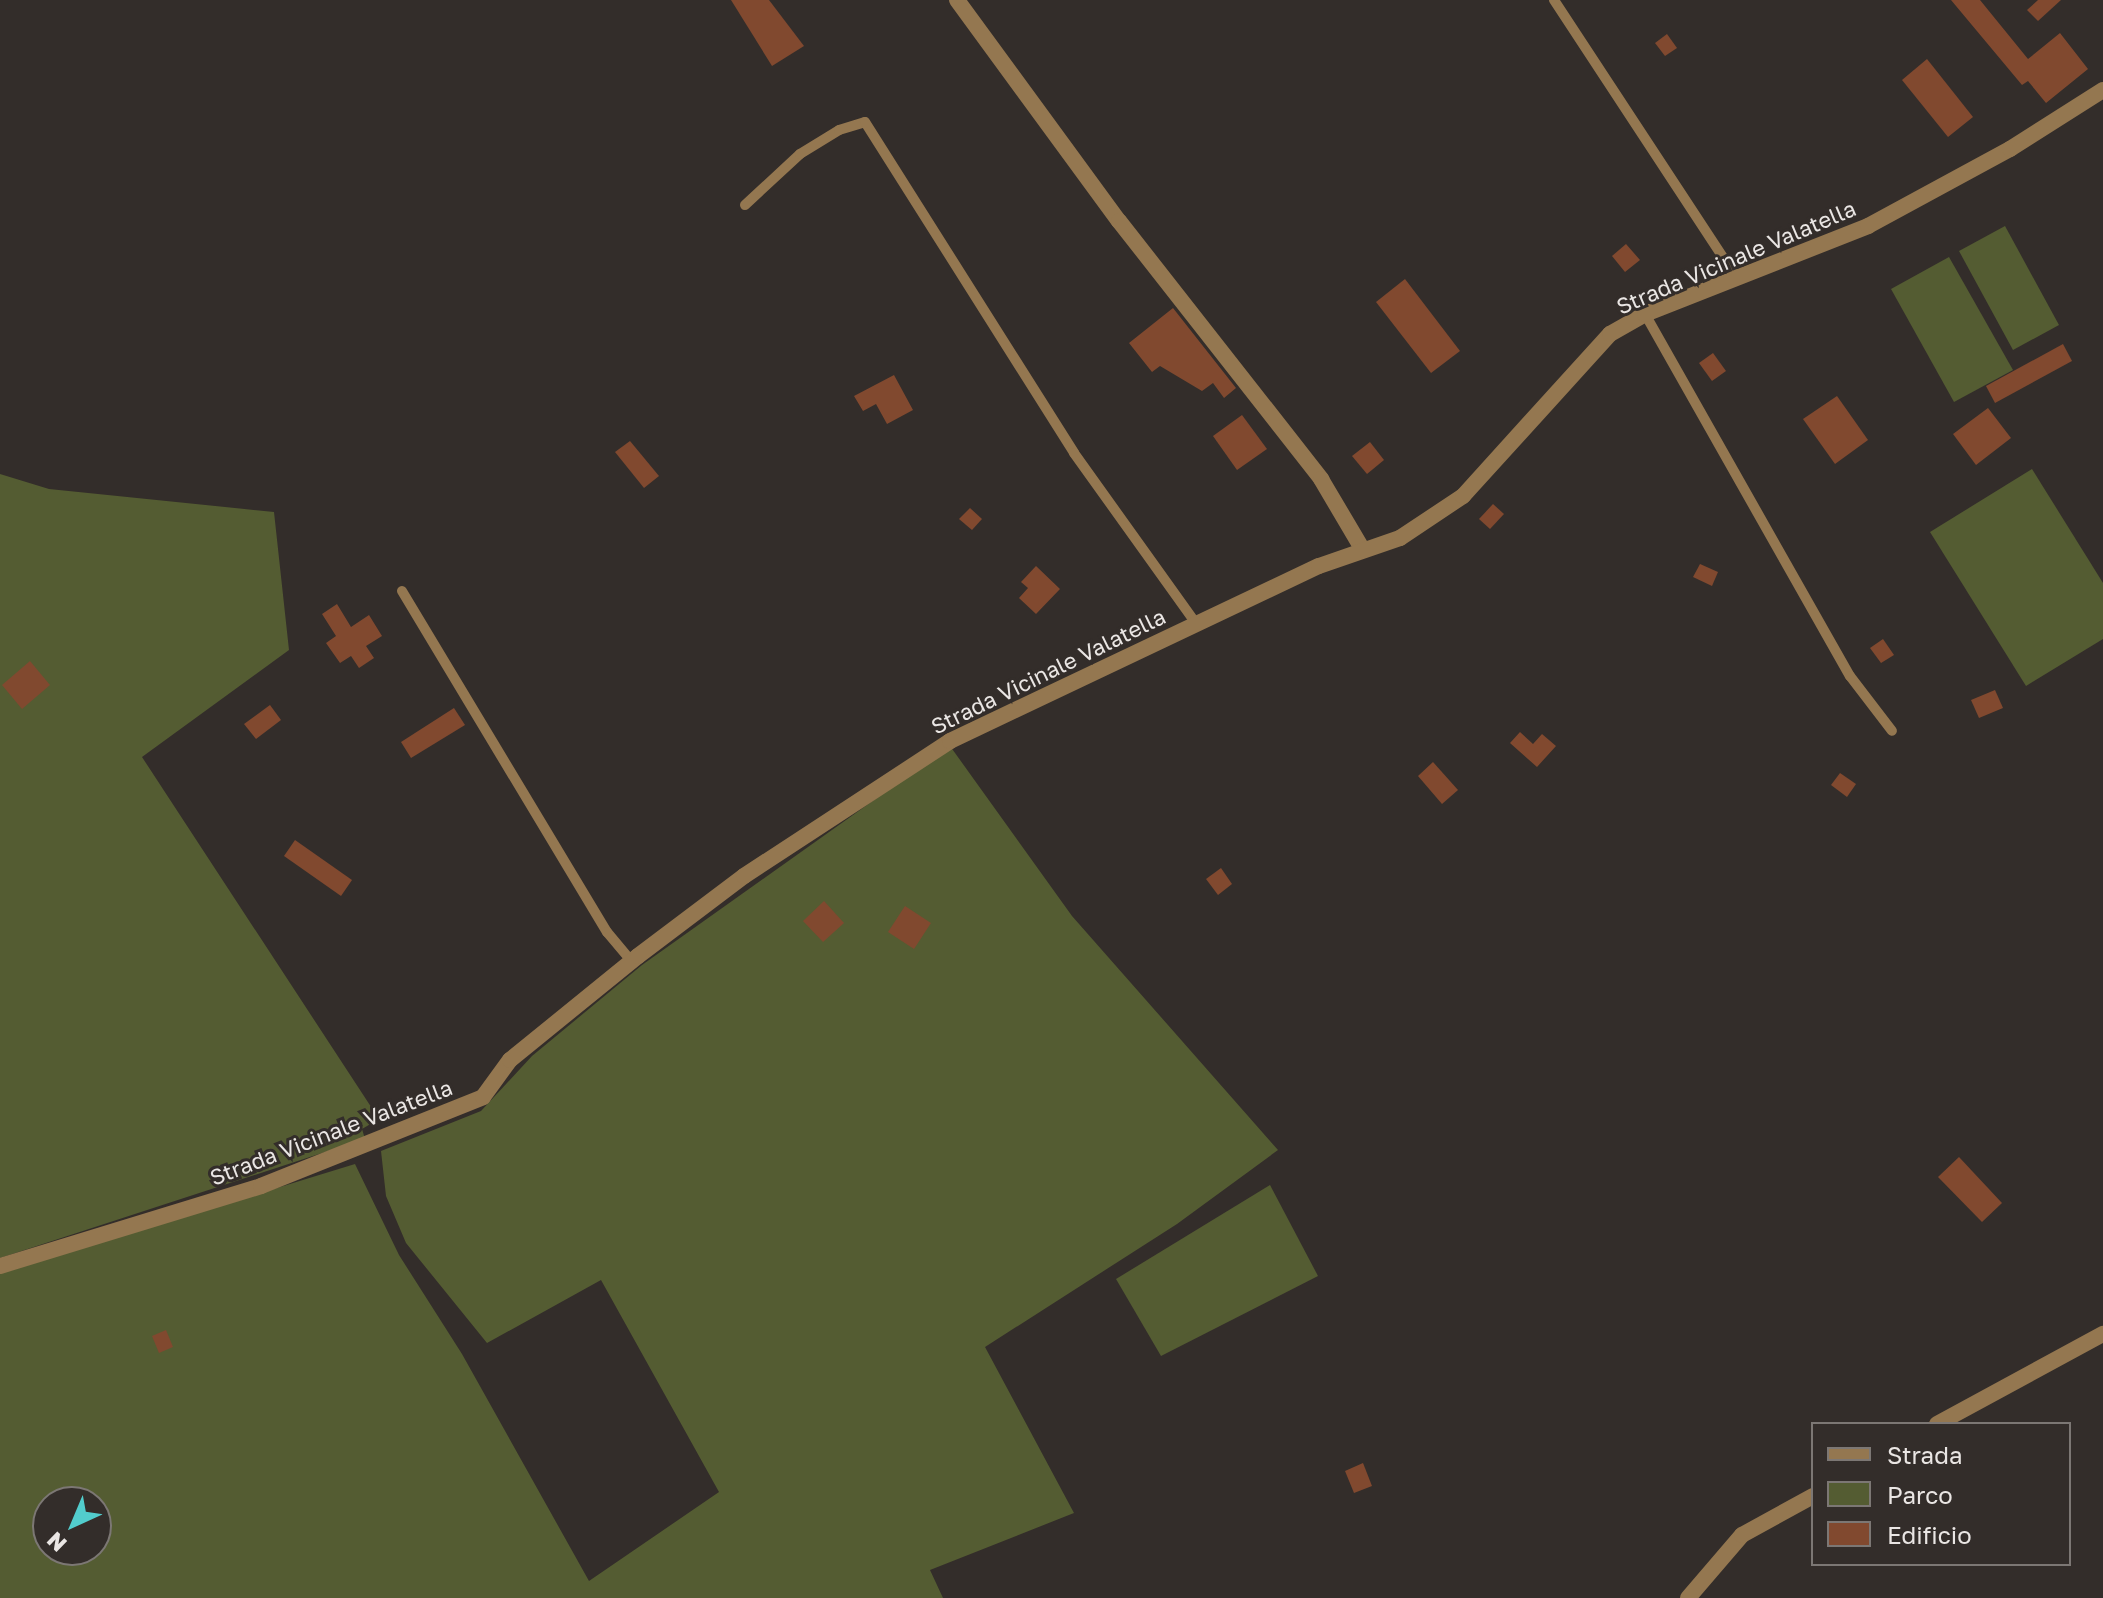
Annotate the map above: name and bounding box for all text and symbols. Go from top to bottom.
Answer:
street label: Strada Vicinale Valatella [1612,195,1860,319]
street label: Strada Vicinale Valatella [927,603,1169,739]
street label: Strada Vicinale Valatella [206,1074,456,1190]
legend [1811,1422,2071,1566]
text: Strada [1887,1440,1962,1469]
text: Parco [1887,1480,1953,1509]
north arrow [32,1486,112,1566]
text: Edificio [1887,1520,1972,1549]
text: N [41,1527,72,1558]

